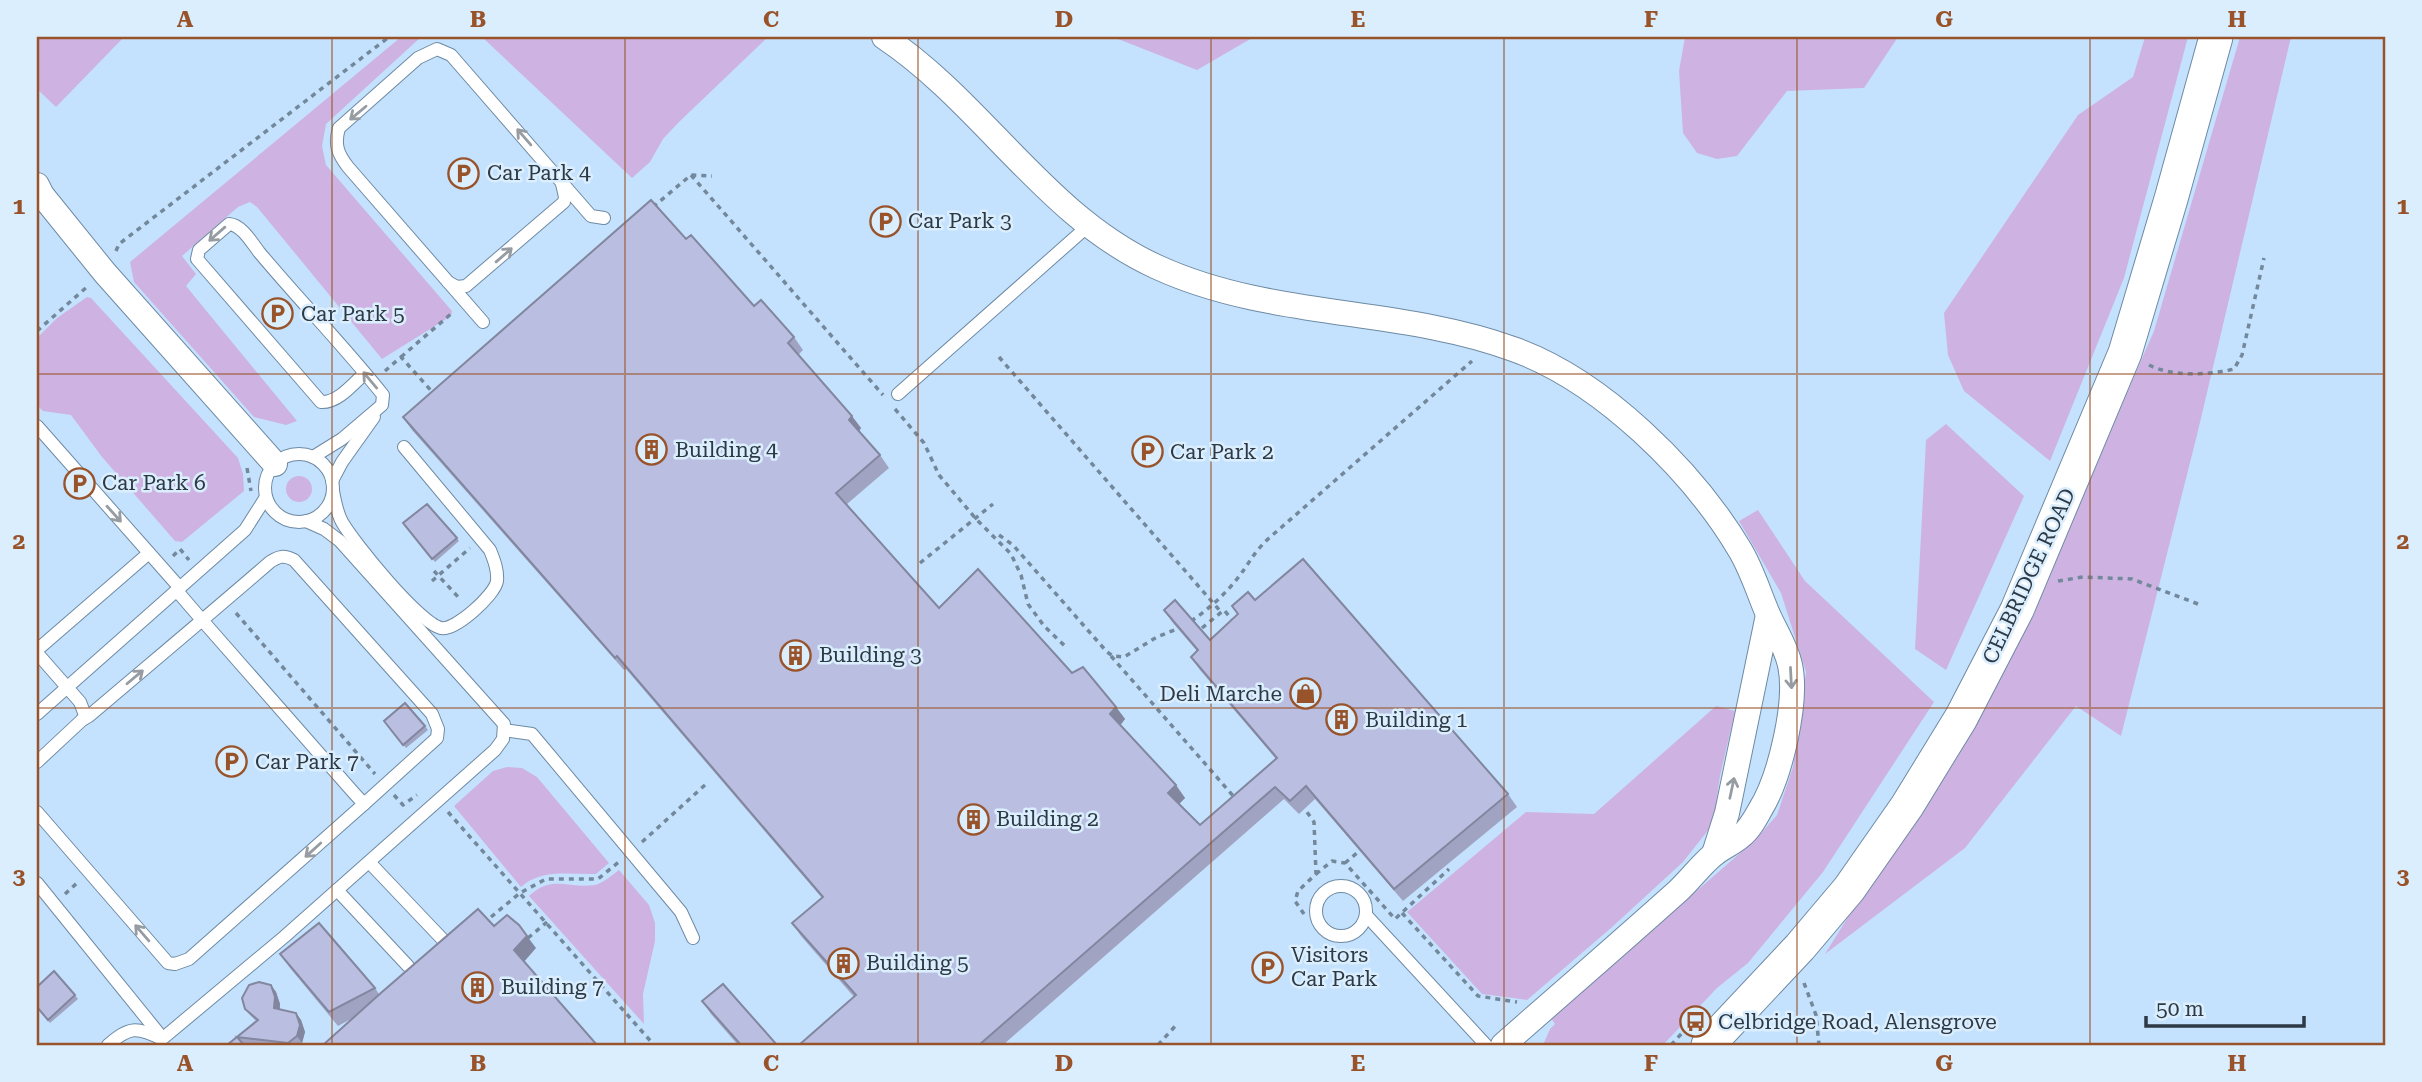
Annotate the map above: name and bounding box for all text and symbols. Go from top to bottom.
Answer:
text: A [177,6,194,33]
text: B [470,6,486,33]
text: C [763,6,779,33]
text: D [1055,6,1073,33]
text: E [1351,6,1365,33]
text: F [1644,6,1658,33]
text: G [1935,6,1953,33]
text: H [2228,6,2247,33]
one-way arrow [349,104,367,120]
one-way arrow [516,128,532,146]
parking icon: Car Park 4 [447,156,481,190]
place label: Car Park 4 [487,161,591,185]
text: 1 [13,193,26,220]
text: 1 [2397,193,2410,220]
parking icon: Car Park 3 [868,204,902,238]
place label: Car Park 3 [908,209,1012,233]
one-way arrow [208,226,226,242]
one-way arrow [494,247,512,263]
parking icon: Car Park 5 [261,297,295,331]
place label: Car Park 5 [301,302,405,326]
one-way arrow [362,371,378,389]
building icon: Building 4 [635,433,669,467]
parking icon: Car Park 2 [1130,435,1164,469]
place label: Building 4 [675,438,778,462]
place label: Car Park 2 [1170,440,1274,464]
parking icon: Car Park 6 [62,466,96,500]
place label: Car Park 6 [102,471,206,495]
street label: CELBRIDGE ROAD [1978,484,2080,668]
one-way arrow [106,505,123,522]
text: 2 [13,528,25,555]
text: 2 [2397,528,2409,555]
building icon: Building 3 [779,638,813,672]
place label: Building 3 [819,643,922,667]
one-way arrow [1784,666,1797,689]
one-way arrow [125,669,143,684]
shop icon: Deli Marche [1288,677,1322,711]
place label: Deli Marche [1159,682,1282,706]
building icon: Building 1 [1325,703,1359,737]
place label: Building 1 [1365,708,1468,732]
parking icon: Car Park 7 [215,745,249,779]
place label: Car Park 7 [255,750,359,774]
one-way arrow [1726,777,1739,800]
building icon: Building 2 [956,802,990,836]
place label: Building 2 [996,807,1099,831]
one-way arrow [305,841,322,858]
text: 3 [13,863,26,890]
text: 3 [2397,863,2410,890]
one-way arrow [134,924,150,942]
place label: Visitors Car Park [1291,943,1378,991]
building icon: Building 5 [826,946,860,980]
parking icon: Visitors Car Park [1251,950,1285,984]
place label: Building 5 [866,951,969,975]
building icon: Building 7 [461,970,495,1004]
place label: Building 7 [501,975,604,999]
scale bar [2146,984,2303,1028]
text: 50 m [2156,997,2204,1021]
bus stop icon: Celbridge Road, Alensgrove [1678,1005,1712,1039]
place label: Celbridge Road, Alensgrove [1718,1010,1997,1034]
text: A [177,1050,194,1077]
text: B [470,1050,486,1077]
text: C [763,1050,779,1077]
text: D [1055,1050,1073,1077]
text: E [1351,1050,1365,1077]
text: F [1644,1050,1658,1077]
text: G [1935,1050,1953,1077]
text: H [2228,1050,2247,1077]

